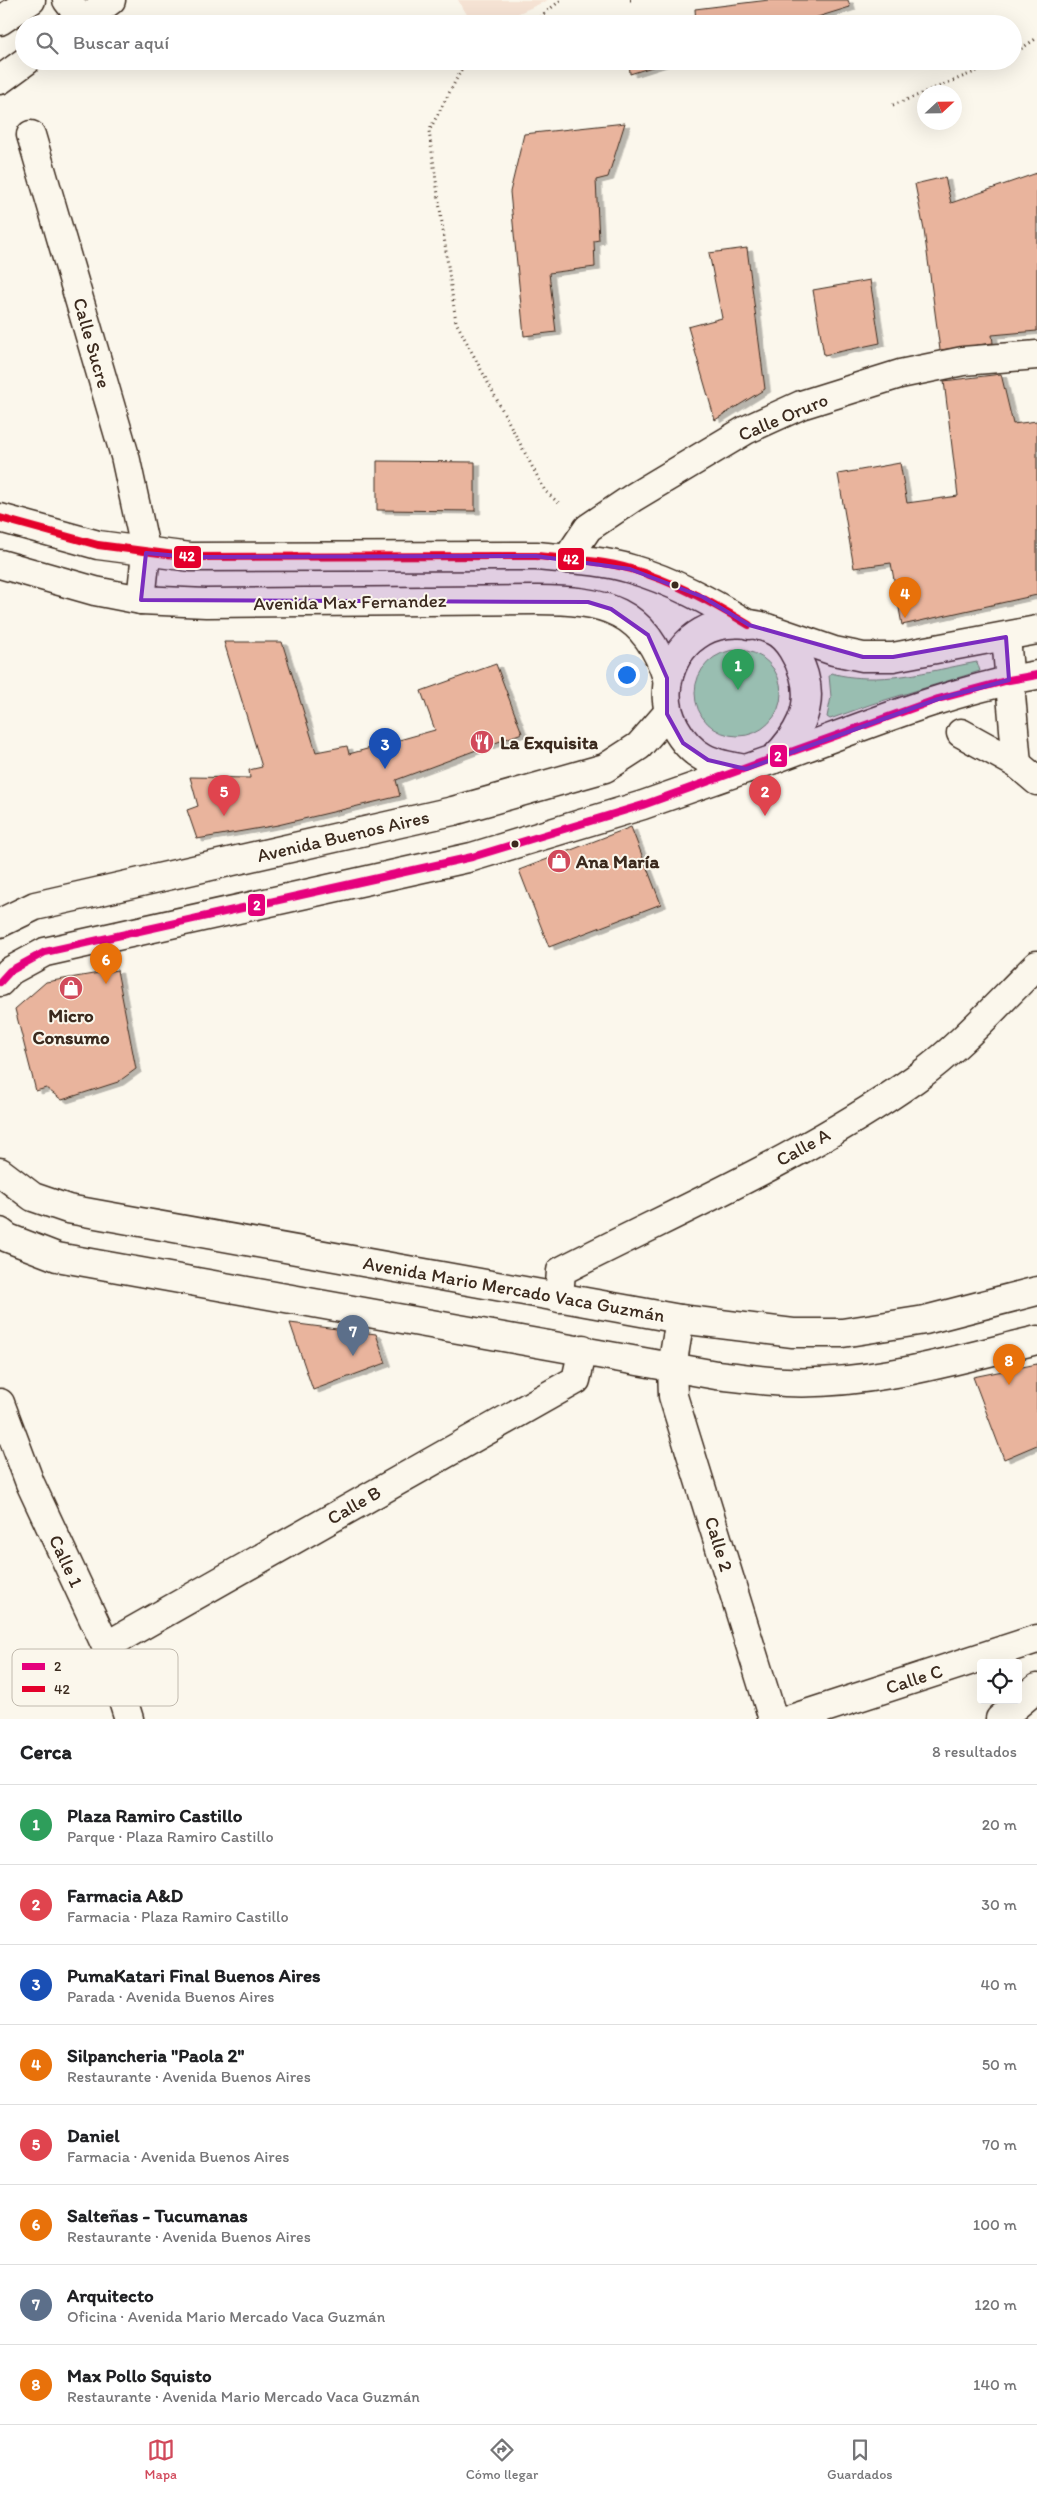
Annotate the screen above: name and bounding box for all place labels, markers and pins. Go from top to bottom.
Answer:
pin: 4 [889,577,921,618]
unlabelled marker [670,580,680,590]
pin: 1 [722,649,754,690]
pin: 3 [369,728,401,769]
restaurant icon: La Exquisita [469,729,495,755]
place label: La Exquisita [500,731,599,754]
pin: 5 [208,775,240,816]
pin: 2 [749,775,781,816]
unlabelled marker [510,839,520,849]
shop icon: Ana María [546,848,572,874]
place label: Ana María [575,850,659,873]
pin: 6 [90,943,122,984]
shop icon: Micro Consumo [58,975,84,1001]
place label: Micro Consumo [32,1004,110,1049]
pin: 7 [337,1315,369,1356]
pin: 8 [993,1344,1025,1385]

